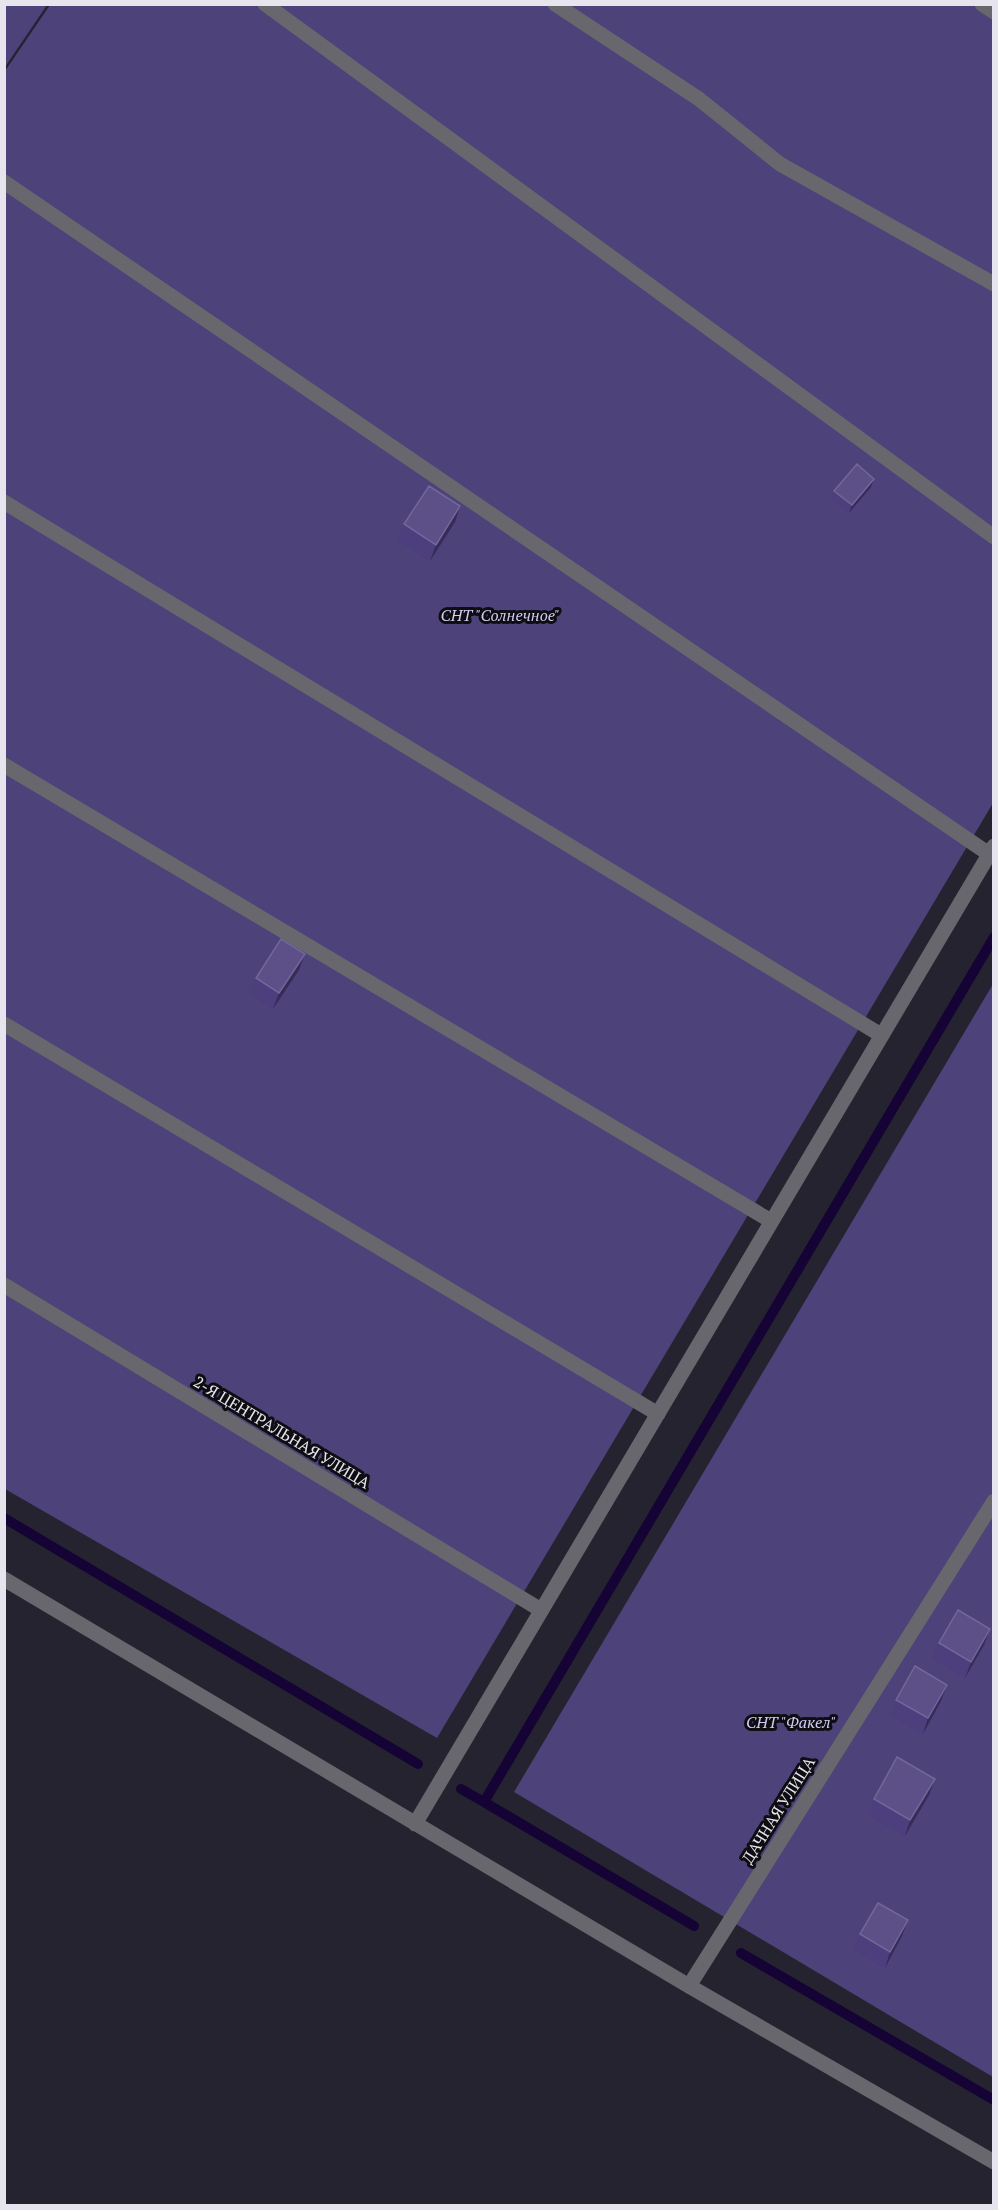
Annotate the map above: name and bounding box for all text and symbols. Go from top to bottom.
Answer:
park label: СНТ "Солнечное" [441,604,560,626]
street label: 2-Я ЦЕНТРАЛЬНАЯ УЛИЦА [190,1370,374,1494]
park label: СНТ "Факел" [746,1711,836,1733]
street label: ДАЧНАЯ УЛИЦА [736,1752,820,1868]

